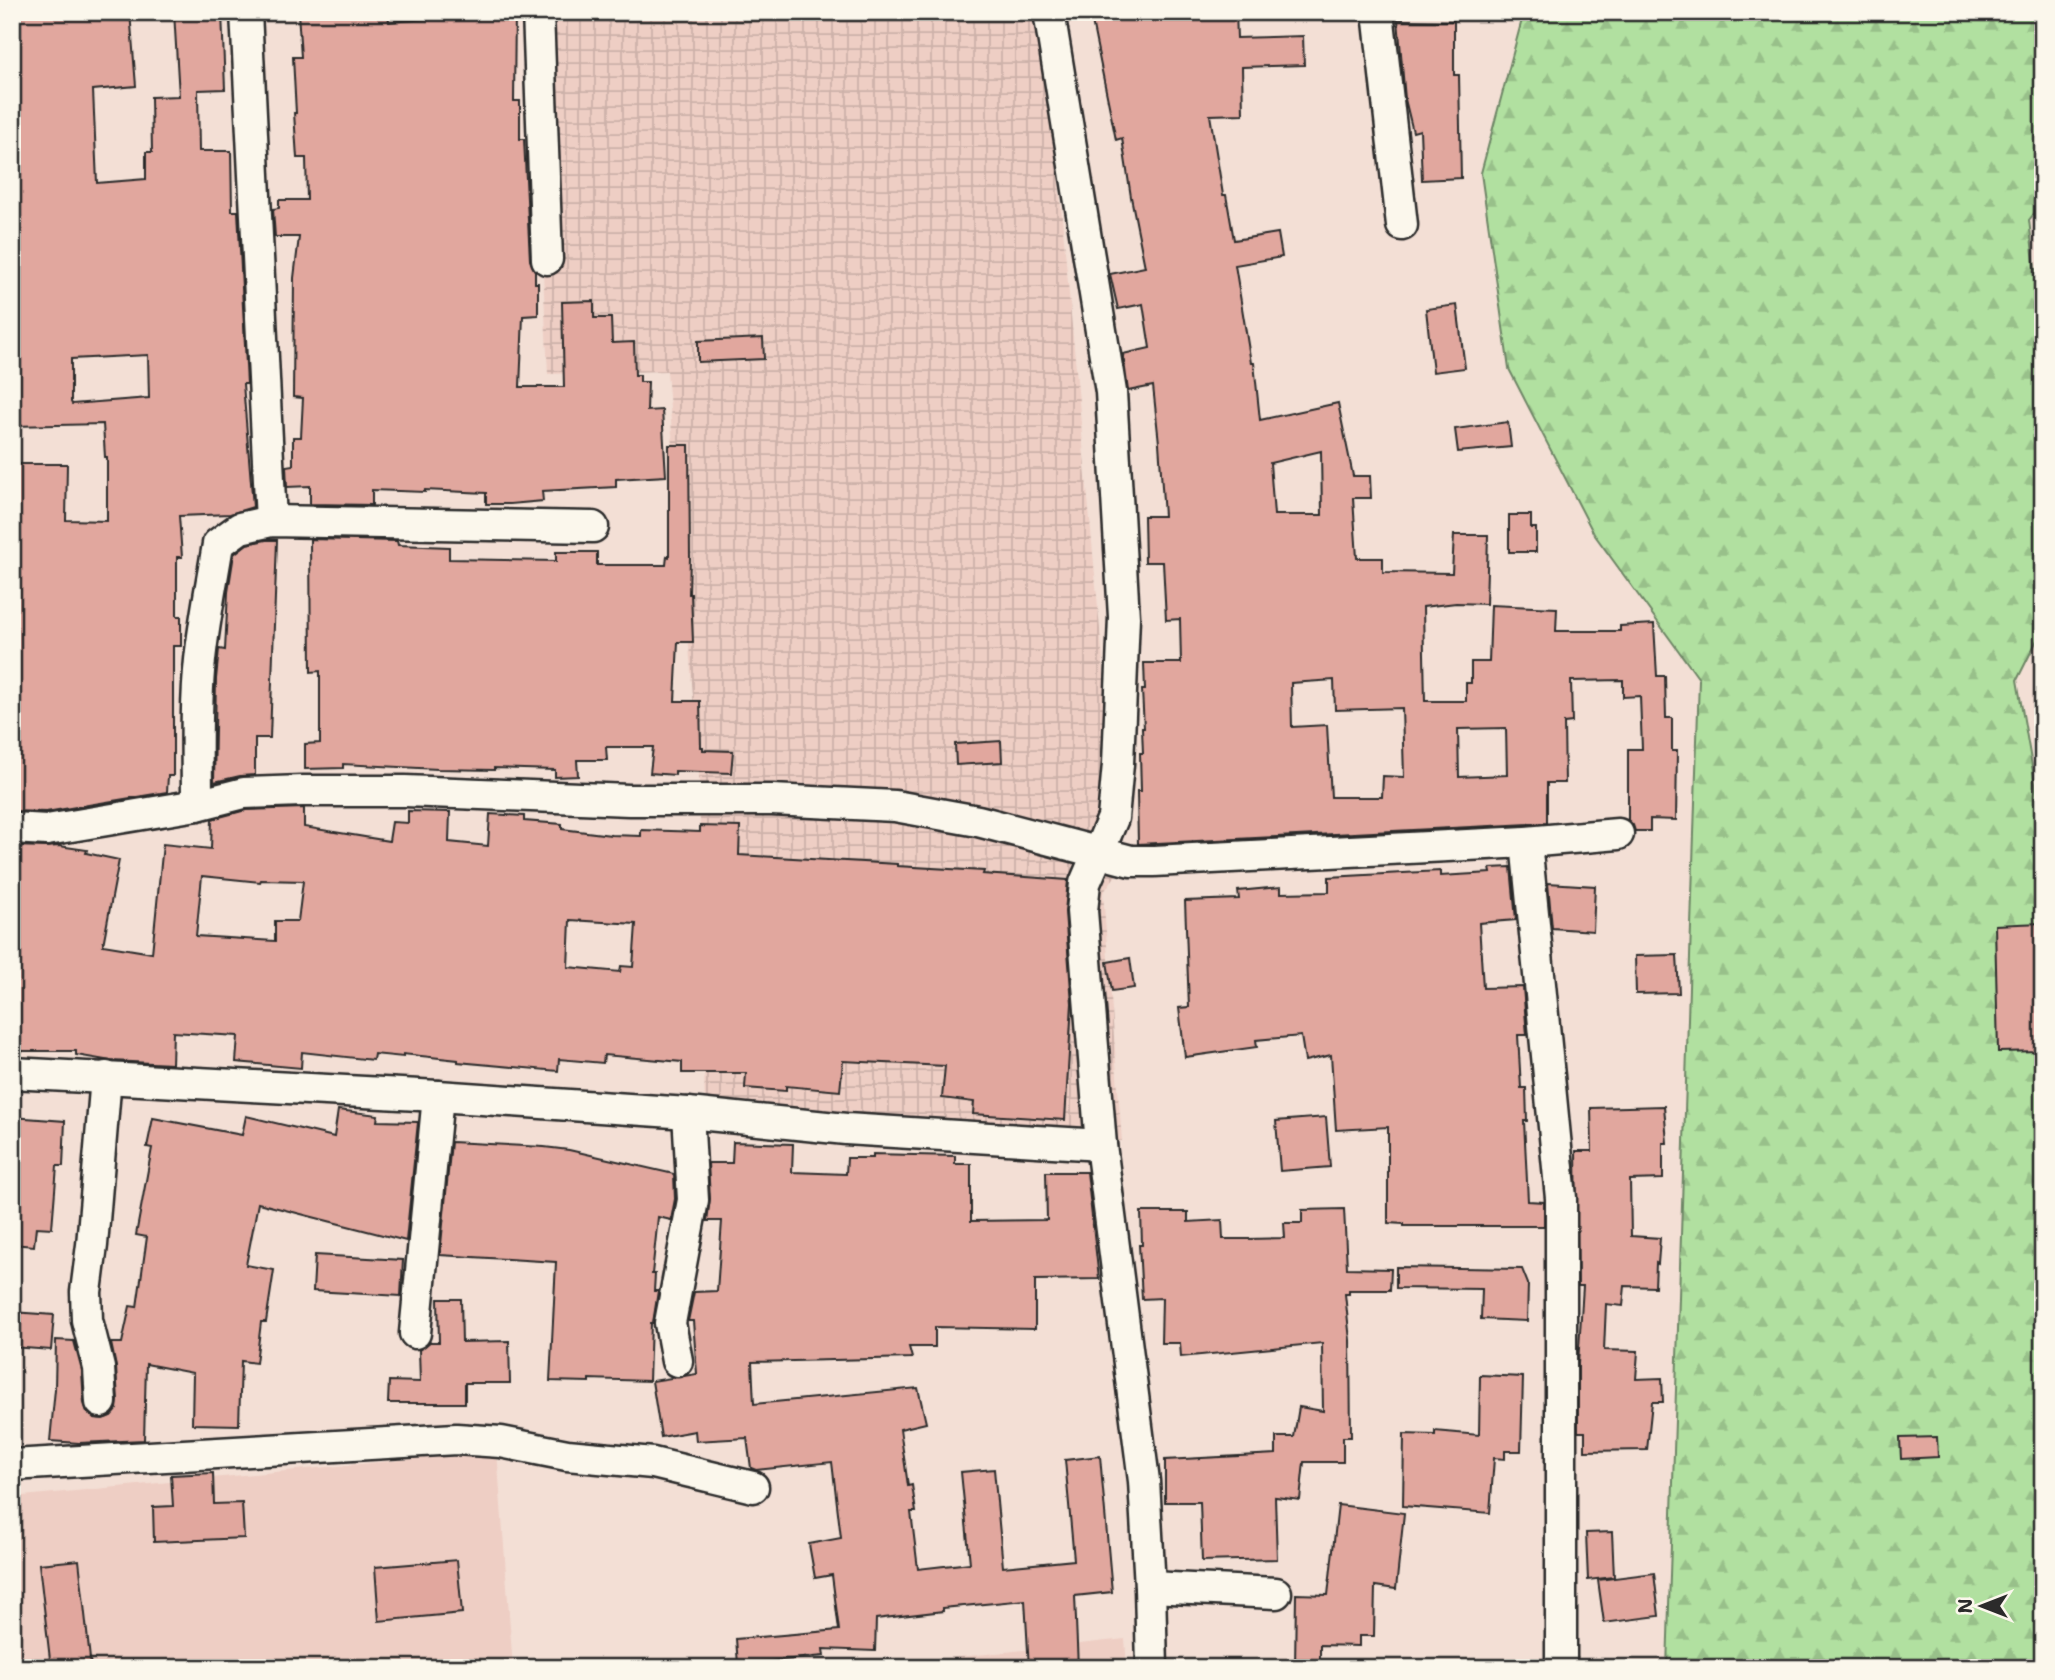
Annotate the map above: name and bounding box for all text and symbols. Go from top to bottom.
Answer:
north arrow [1946,1572,2016,1642]
text: N [1953,1598,1978,1614]

